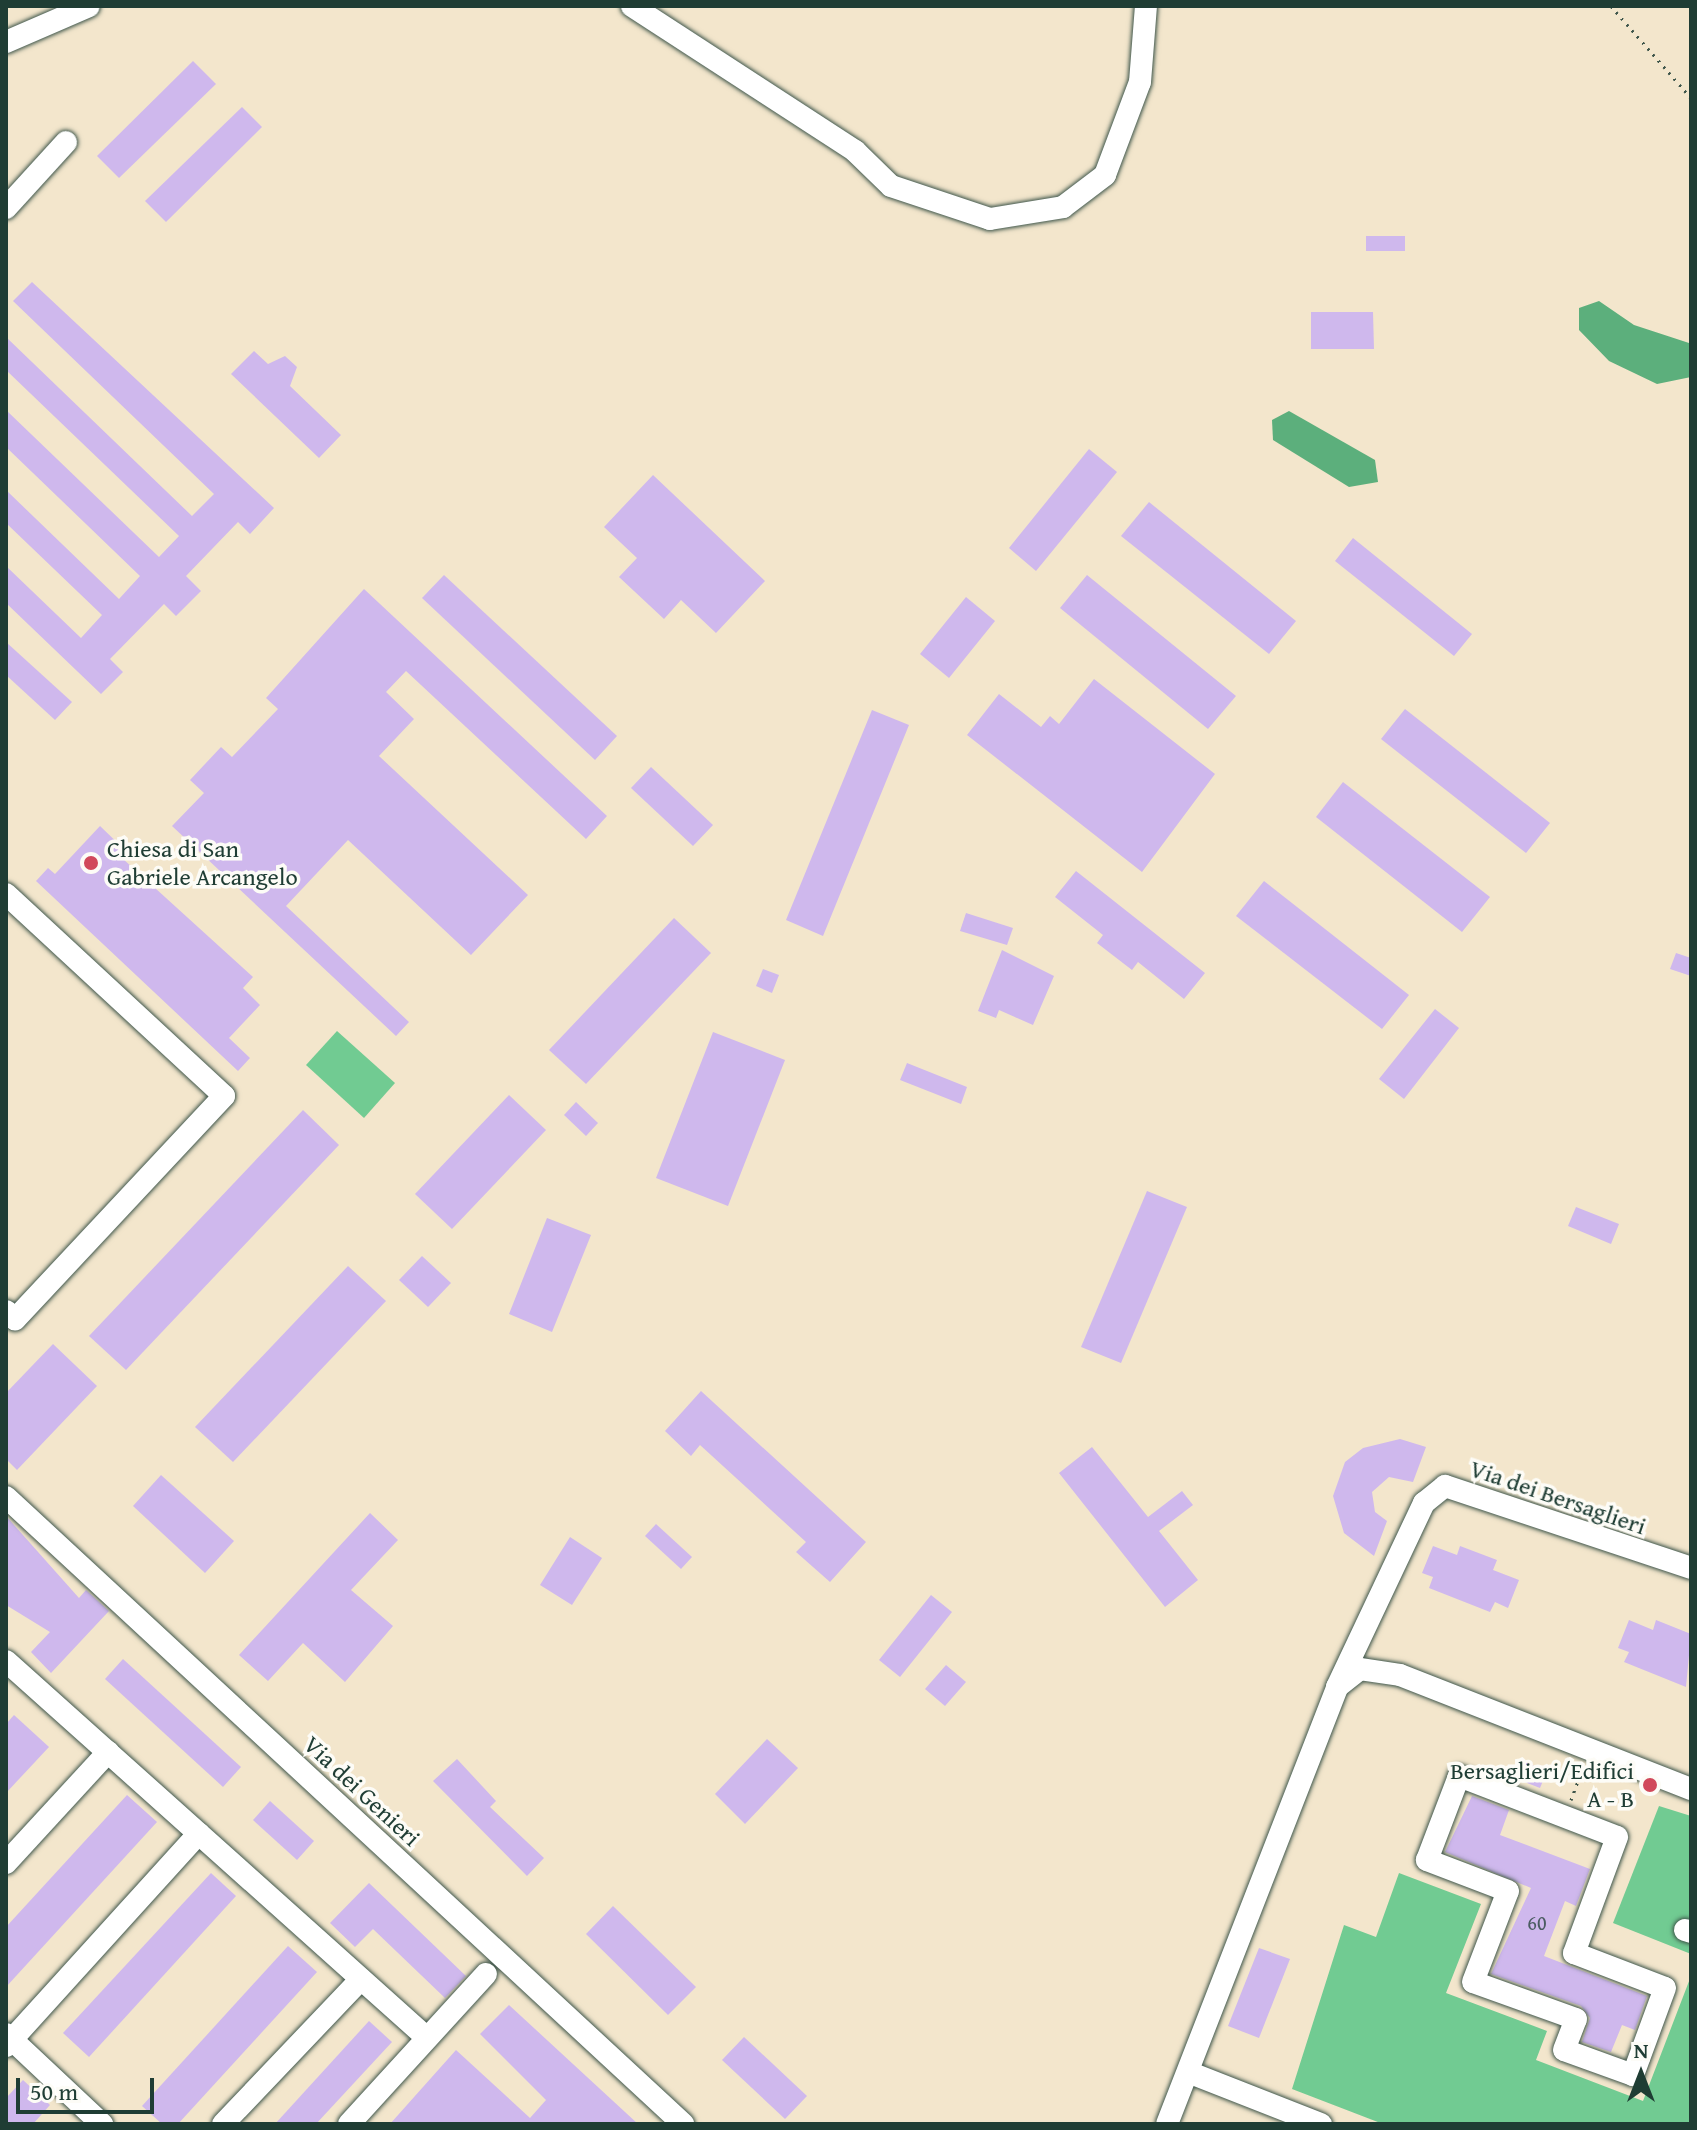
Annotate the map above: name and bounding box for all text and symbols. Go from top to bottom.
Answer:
place label: Chiesa di San Gabriele Arcangelo [107,835,298,891]
marker: Chiesa di San Gabriele Arcangelo [82,854,100,872]
street label: Via dei Bersaglieri [1466,1453,1650,1541]
street label: Via dei Genieri [298,1730,426,1852]
place label: Bersaglieri/Edifici A - B [1450,1757,1634,1813]
marker: Bersaglieri/Edifici A - B [1641,1776,1659,1794]
house number: 60 [1527,1910,1547,1934]
north arrow [1601,2034,1681,2114]
text: N [1634,2034,1648,2066]
scale bar [20,2062,158,2112]
text: 50 m [30,2074,78,2109]

